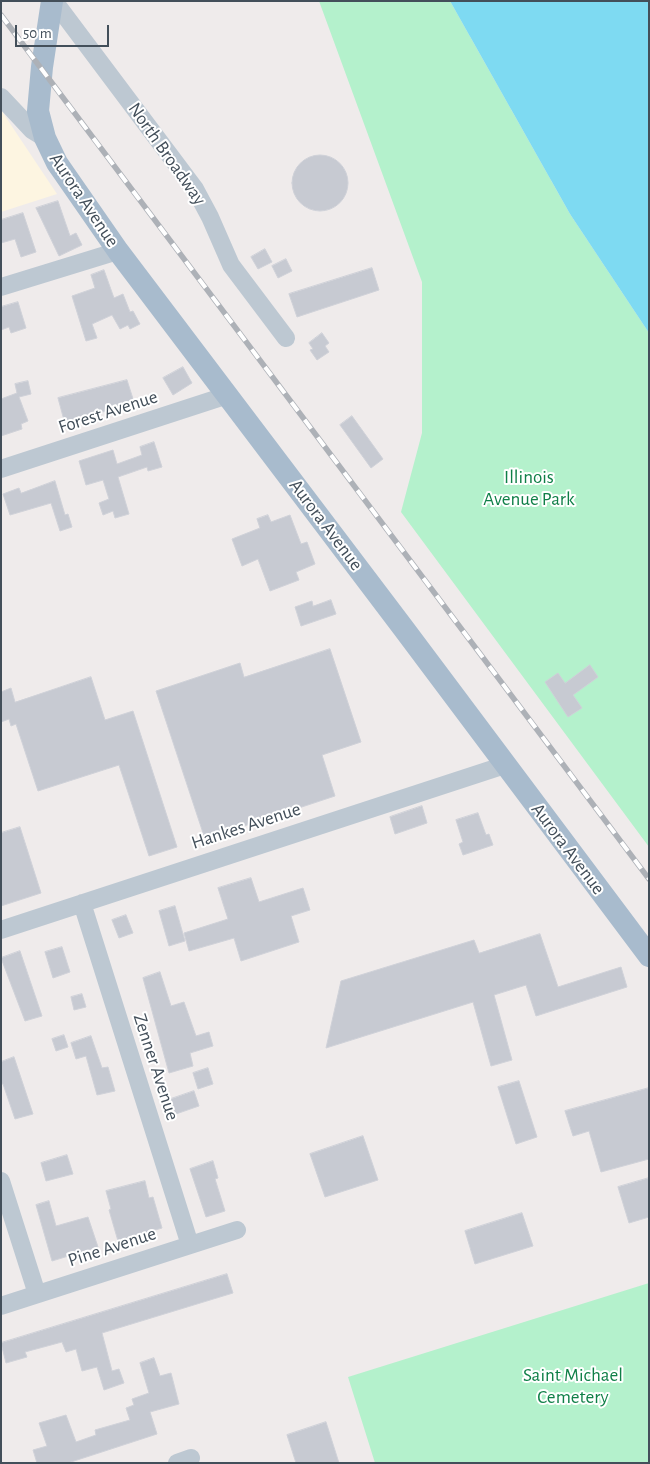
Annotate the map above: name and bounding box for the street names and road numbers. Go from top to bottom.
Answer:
street label: North Broadway [123,98,211,210]
street label: Aurora Avenue [44,149,124,251]
street label: Forest Avenue [55,385,161,439]
street label: Aurora Avenue [284,475,368,575]
street label: Hankes Avenue [188,798,304,854]
street label: Aurora Avenue [526,799,610,899]
street label: Zenner Avenue [128,1011,184,1123]
street label: Pine Avenue [65,1222,159,1272]

